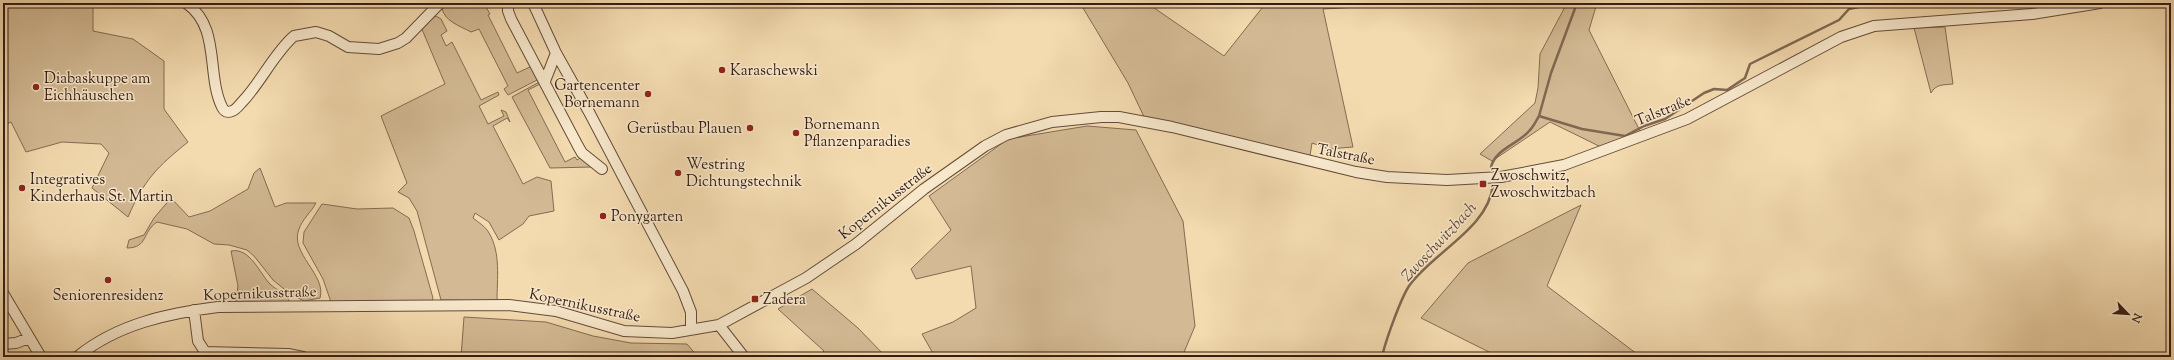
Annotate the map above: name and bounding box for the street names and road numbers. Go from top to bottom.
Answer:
street label: Talstraße [1632,91,1695,132]
street label: Talstraße [1315,140,1377,171]
street label: Kopernikusstraße [835,159,937,245]
street label: Kopernikusstraße [203,282,317,307]
street label: Kopernikusstraße [527,284,642,329]

